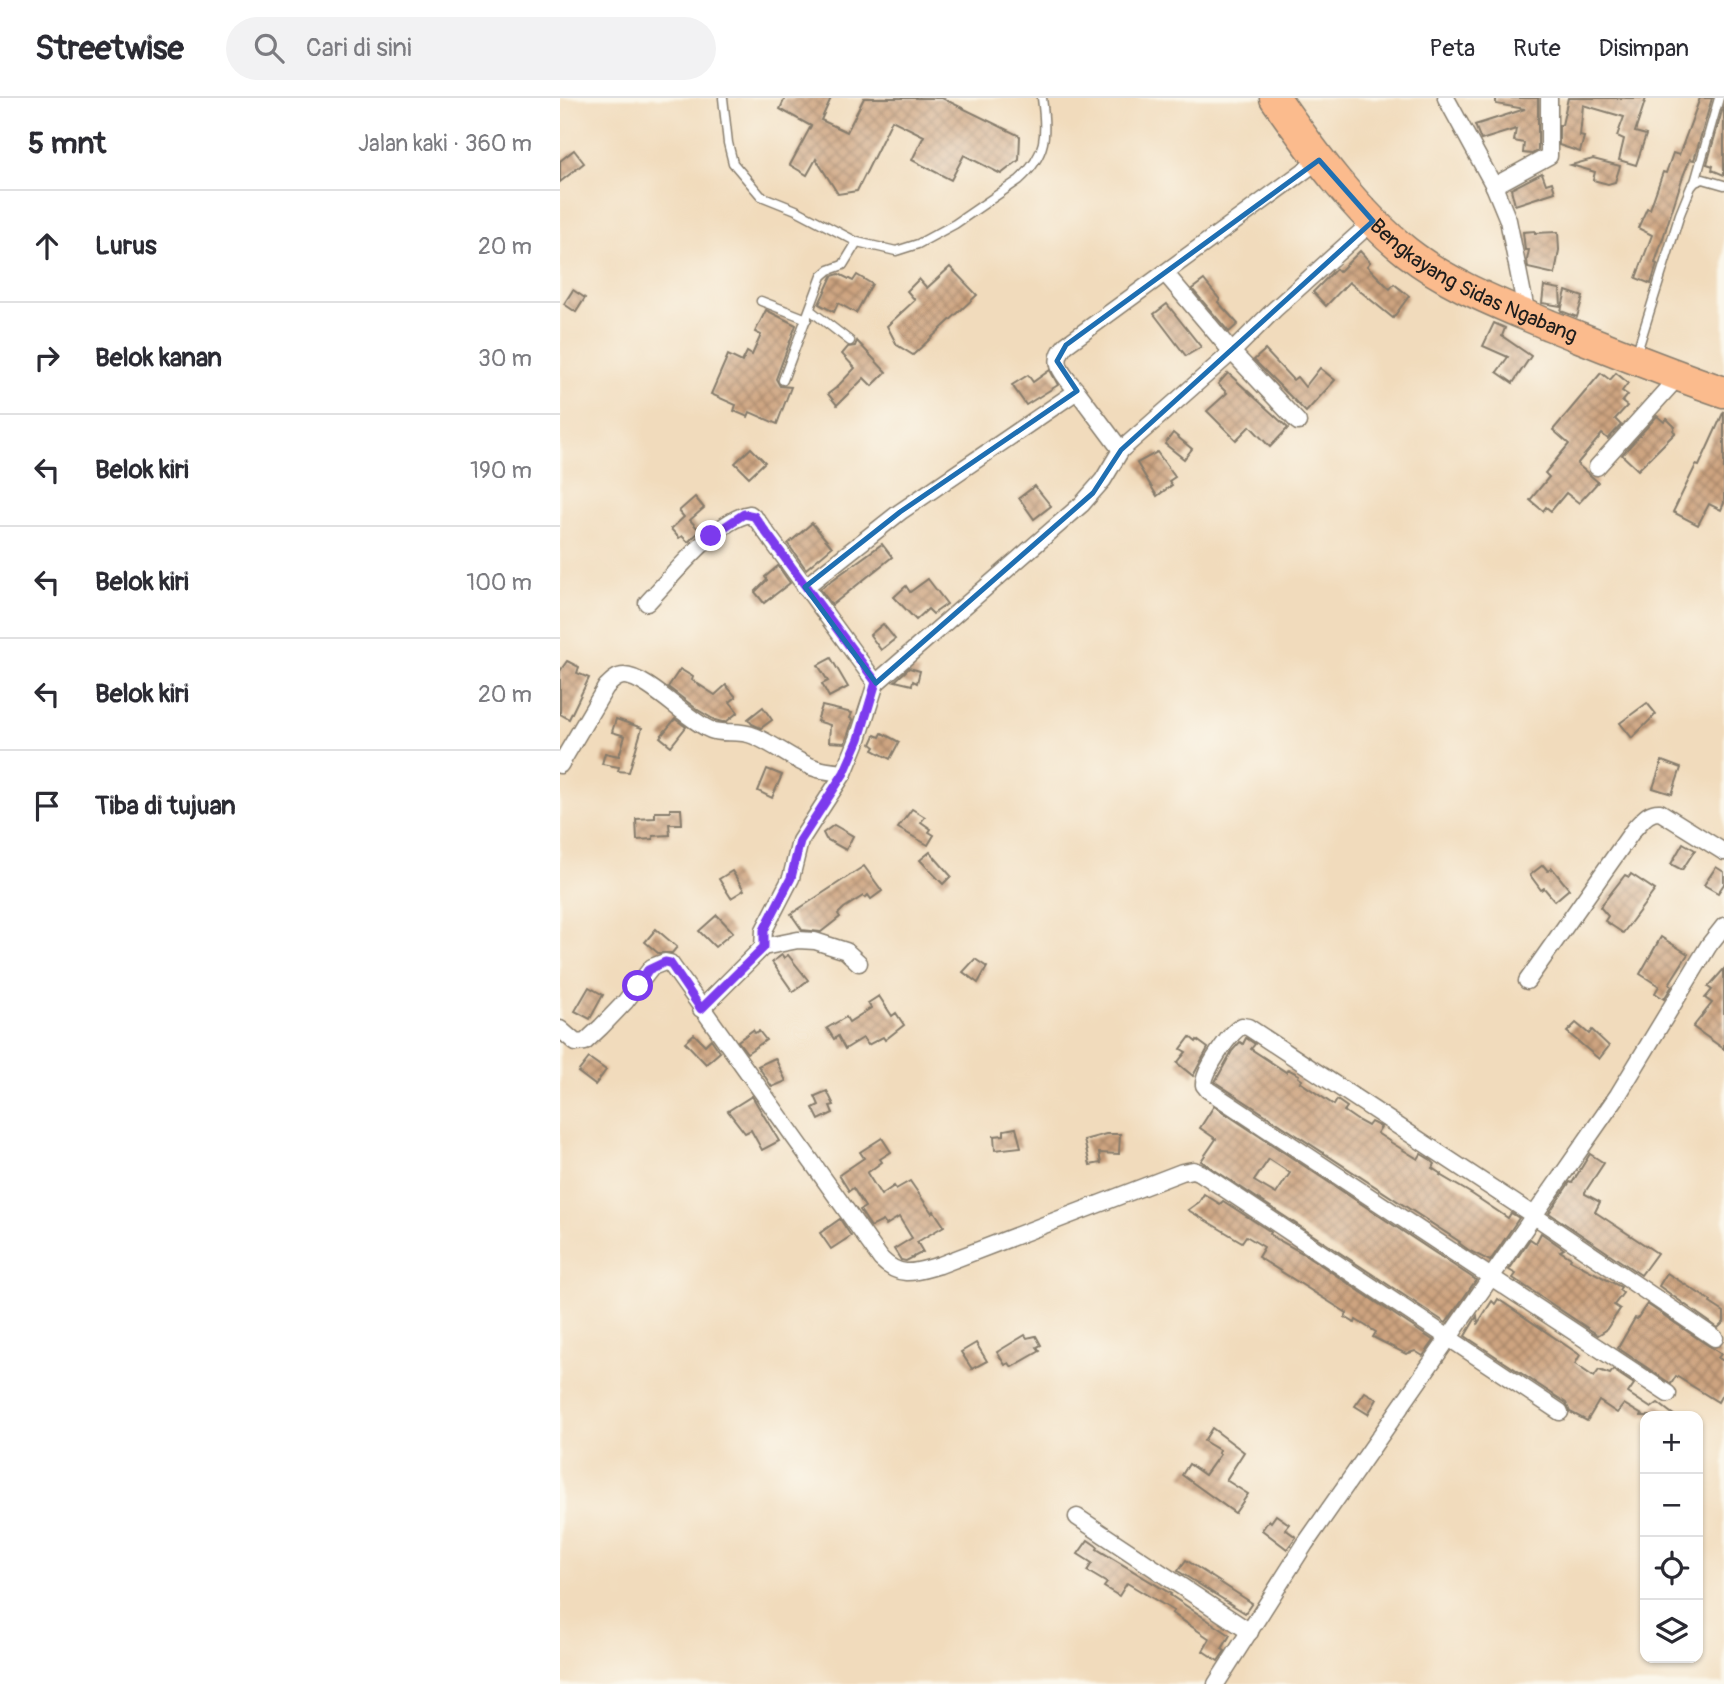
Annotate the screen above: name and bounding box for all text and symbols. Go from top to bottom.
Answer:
search box [226,17,716,80]
text: Streetwise [35,28,184,69]
icon: search [250,29,288,67]
text: Cari di sini [306,32,412,64]
text: Peta [1429,34,1475,63]
text: Rute [1513,34,1561,63]
text: Disimpan [1599,34,1689,63]
text: 5 mnt [28,125,106,162]
text: Jalan kaki · 360 m [358,129,532,158]
street label: Bengkayang Sidas Ngabang [1364,213,1581,349]
icon: ahead [28,227,66,265]
text: Lurus [95,230,157,262]
text: 20 m [478,232,532,261]
icon: right [28,339,66,377]
text: Belok kanan [95,342,222,374]
text: 30 m [478,344,532,373]
icon: left [28,451,66,489]
text: Belok kiri [95,454,189,486]
text: 190 m [470,456,532,485]
route end [695,520,726,551]
icon: left [28,563,66,601]
text: Belok kiri [95,566,189,598]
text: 100 m [466,568,532,597]
icon: left [28,675,66,713]
text: Belok kiri [95,678,189,710]
text: 20 m [478,680,532,709]
icon: arrive [28,787,66,825]
text: Tiba di tujuan [95,790,236,822]
route start [622,970,653,1001]
map controls [1640,1411,1703,1663]
button: + [1640,1411,1703,1474]
button: − [1640,1474,1703,1537]
button: locate [1640,1537,1703,1600]
button: layers [1640,1600,1703,1663]

